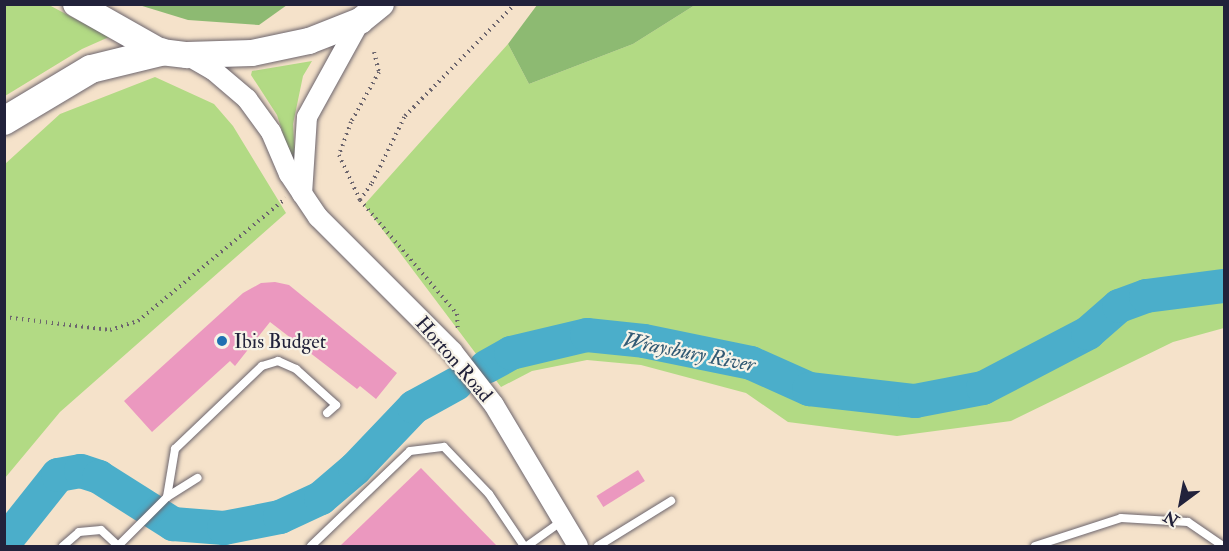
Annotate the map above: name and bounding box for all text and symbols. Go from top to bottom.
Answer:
street label: Horton Road [410,311,498,407]
water label: Wraysbury River [621,328,757,378]
place label: Ibis Budget [234,329,326,353]
marker: Ibis Budget [215,334,229,348]
north arrow [1151,473,1211,533]
text: N [1160,506,1183,531]

